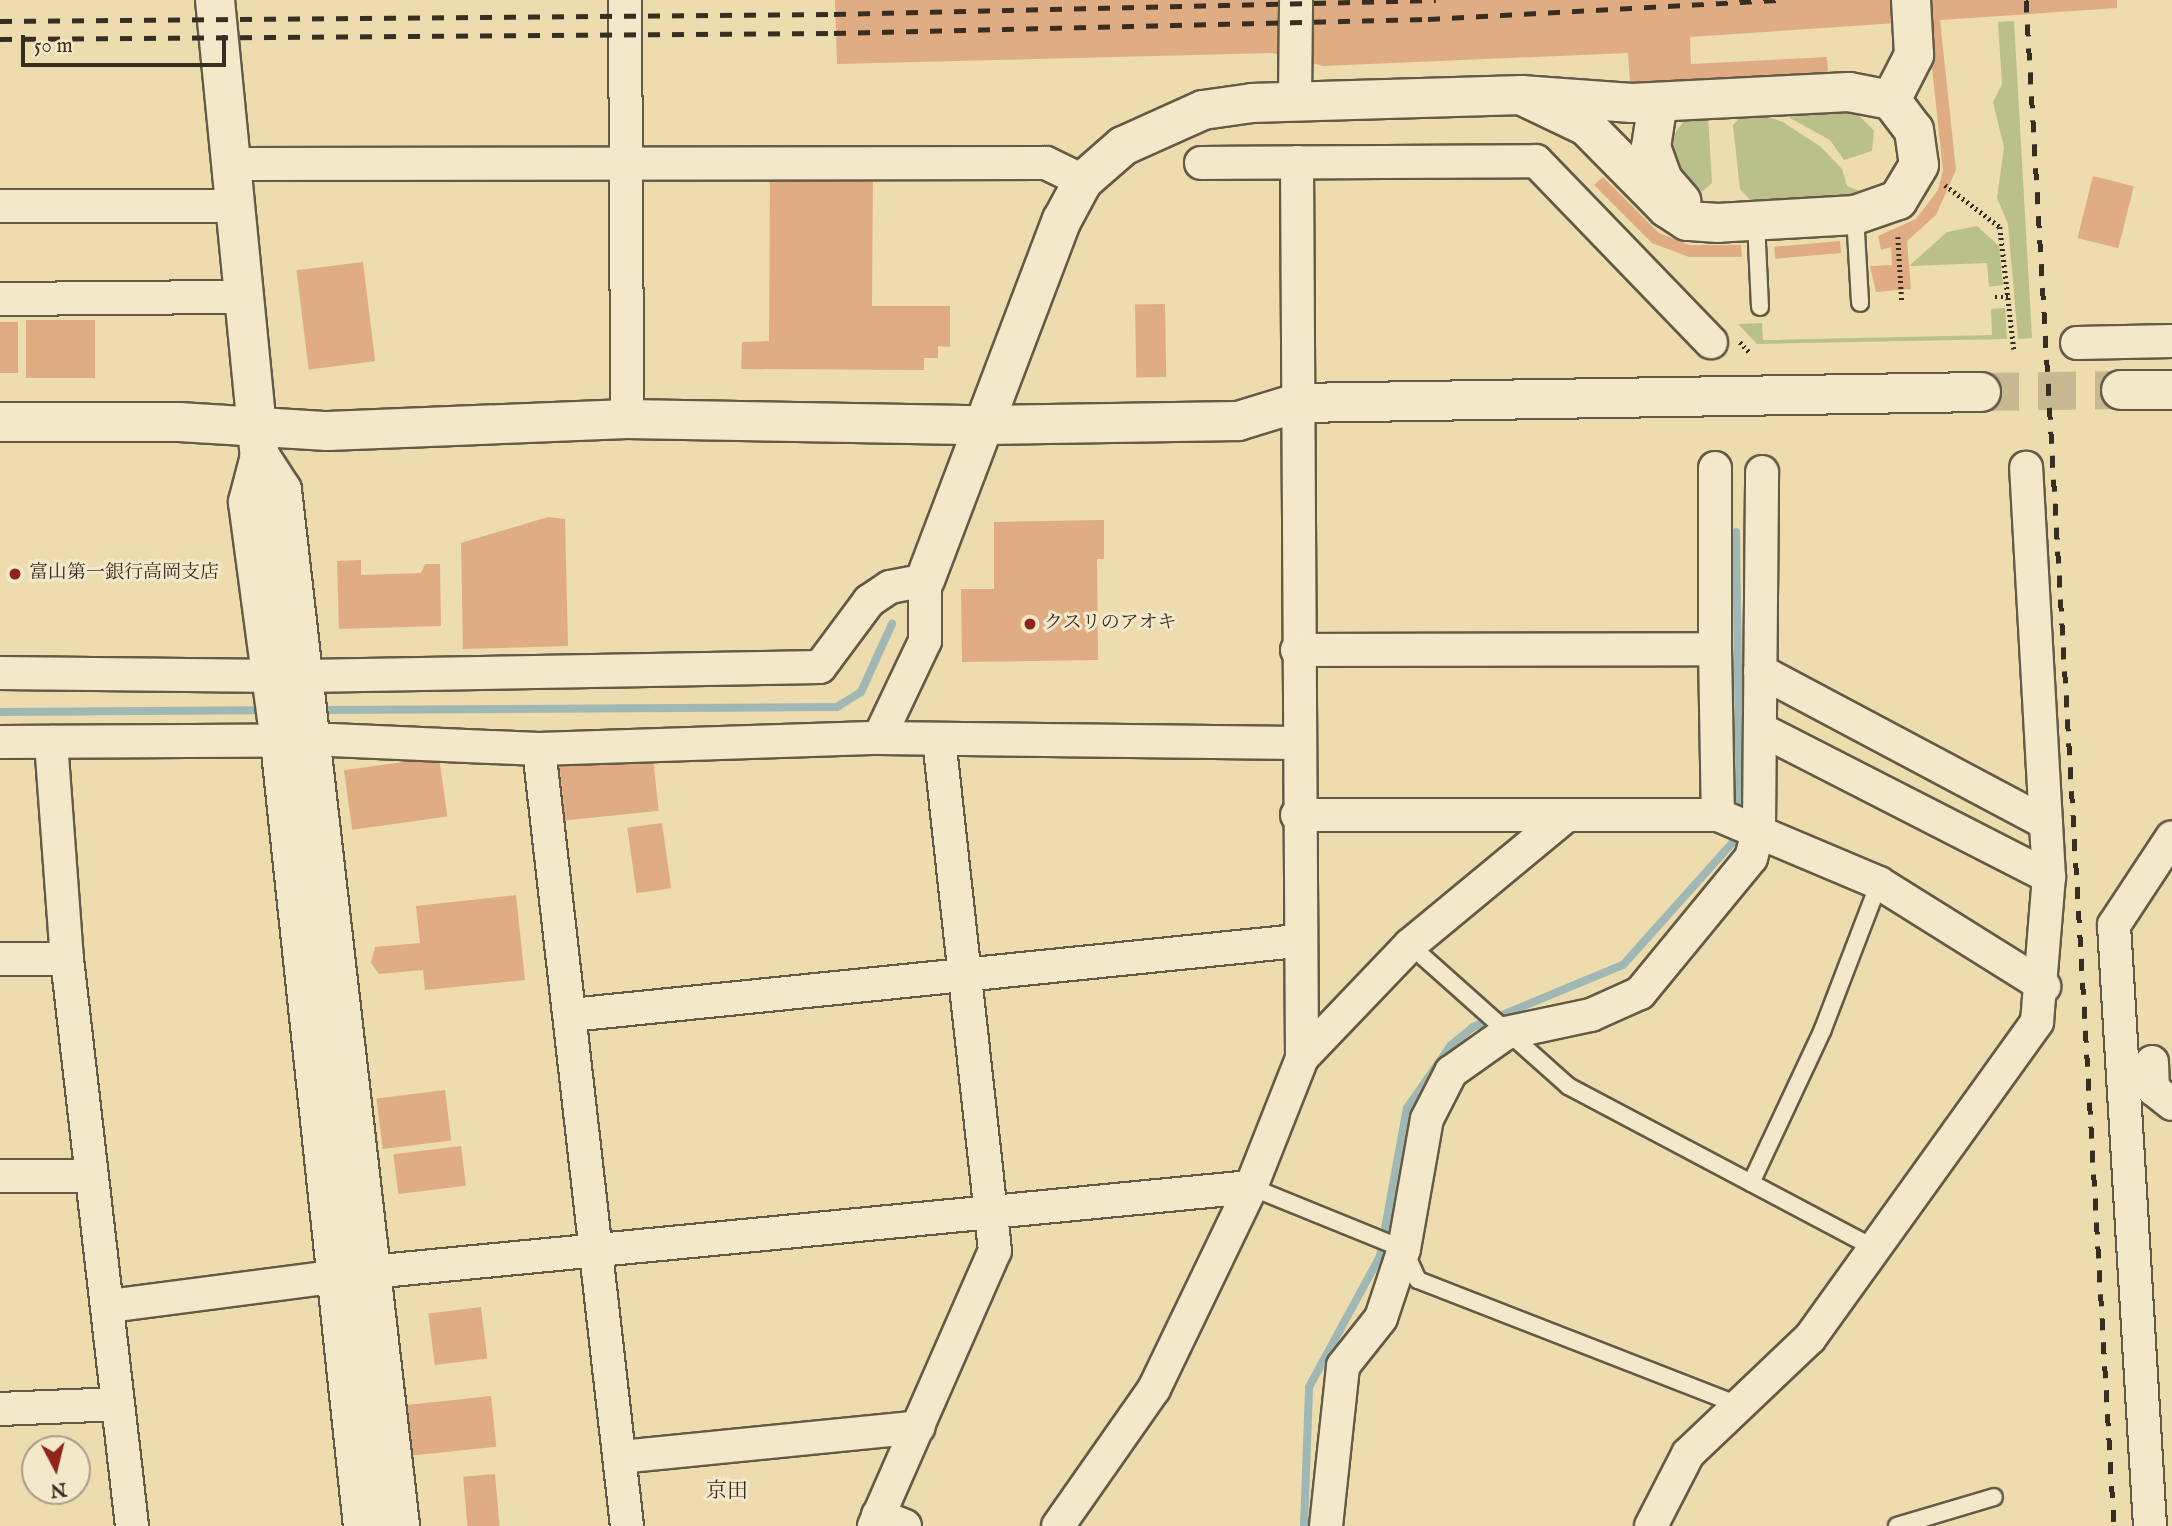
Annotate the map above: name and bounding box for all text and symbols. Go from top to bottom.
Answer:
scale bar [24,21,229,65]
text: 50 m [34,33,73,60]
place label: 富山第一銀行高岡支店 [29,563,219,585]
marker: 富山第一銀行高岡支店 [7,566,23,582]
place label: クスリのアオキ [1044,613,1177,635]
marker: クスリのアオキ [1022,616,1038,632]
north arrow [21,1435,91,1505]
text: N [49,1476,68,1502]
district label: 京田 [706,1479,748,1505]

